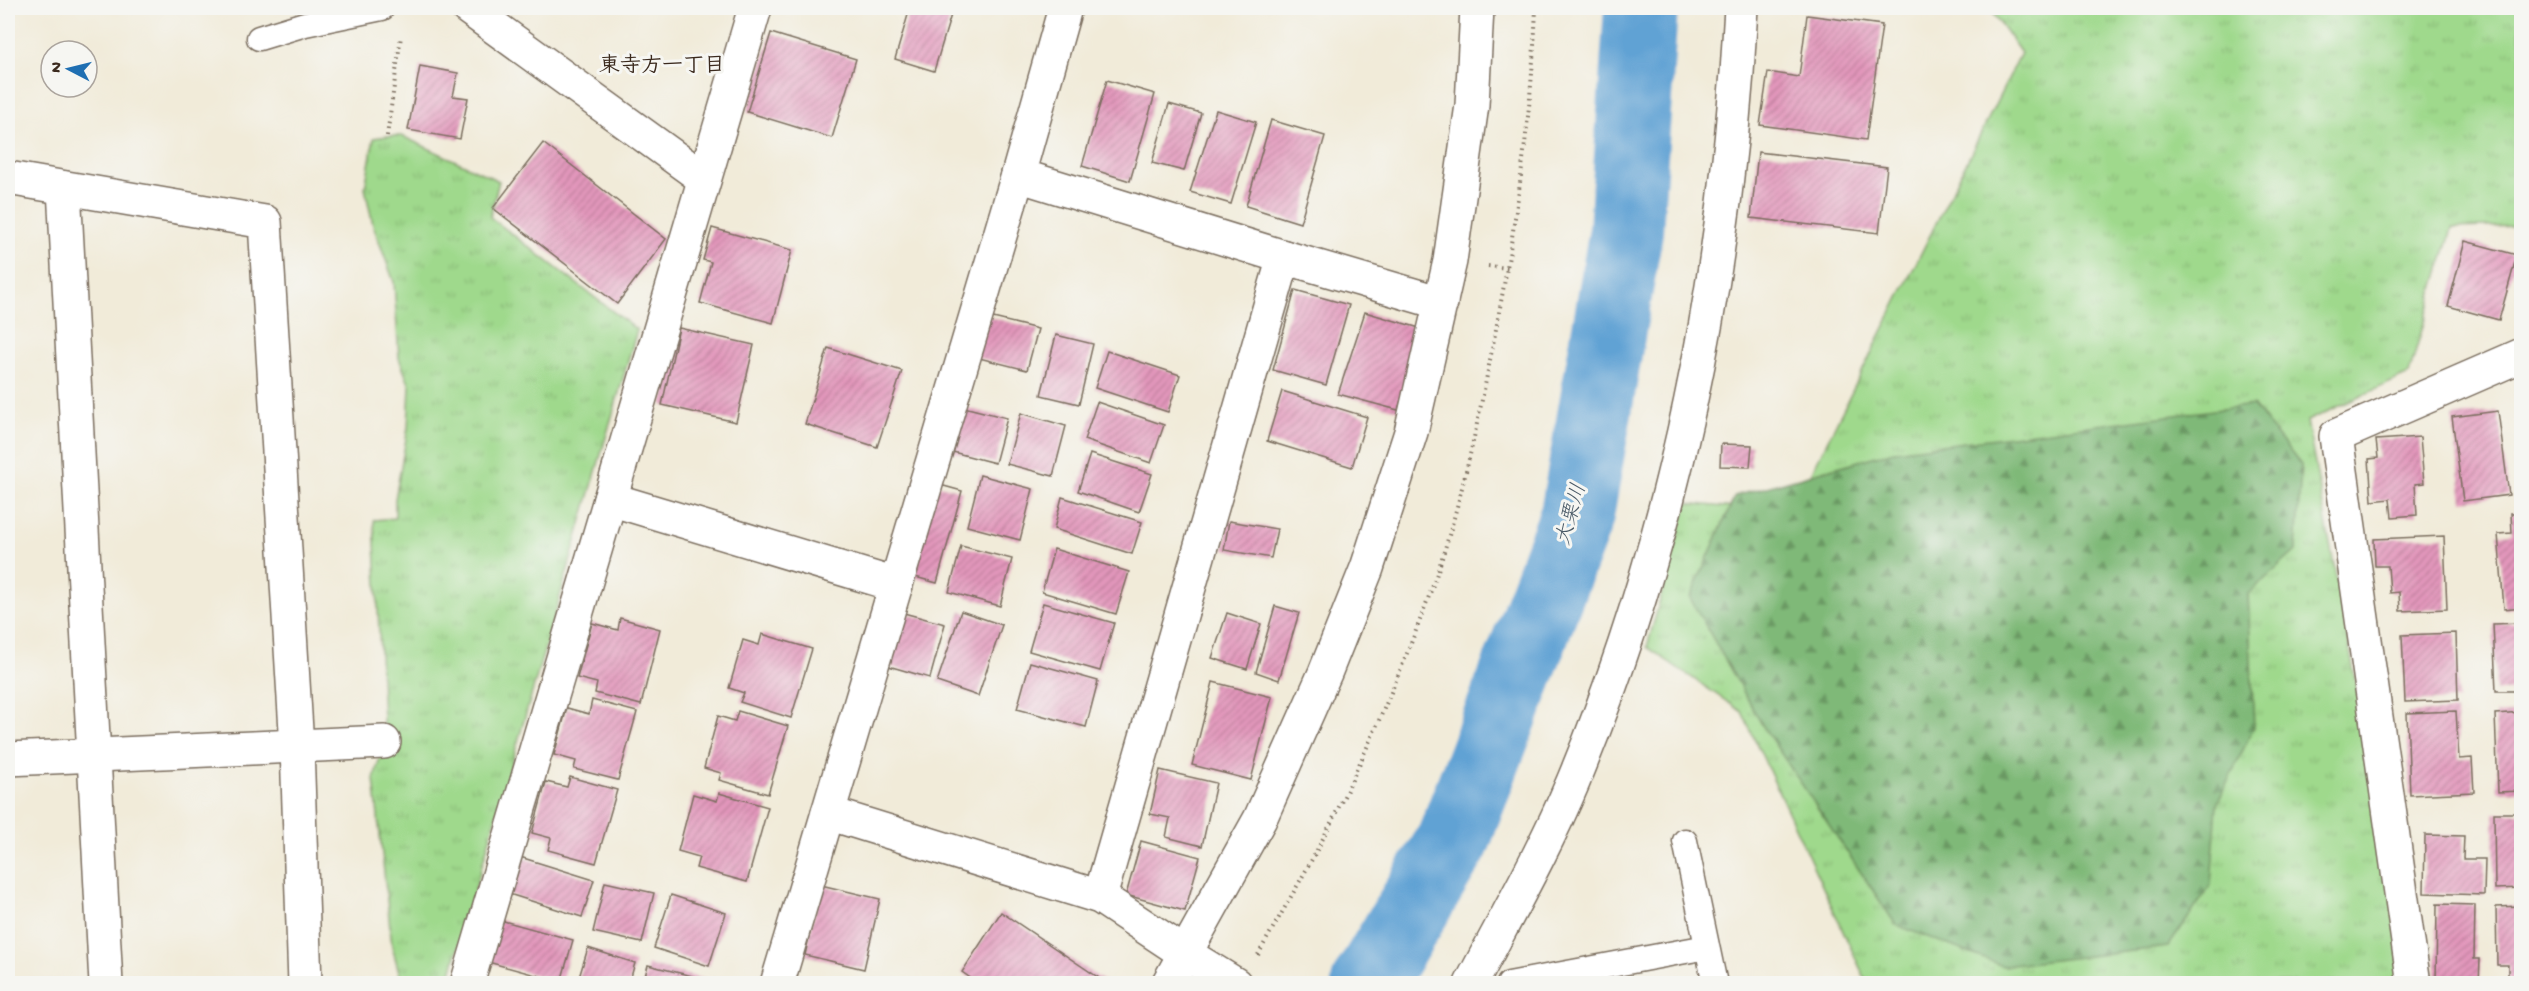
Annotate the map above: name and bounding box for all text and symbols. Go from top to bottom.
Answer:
north arrow [39,39,99,99]
district label: 東寺方一丁目 [599,53,725,80]
text: N [48,61,68,74]
water label: 大栗川 [1551,481,1594,549]

